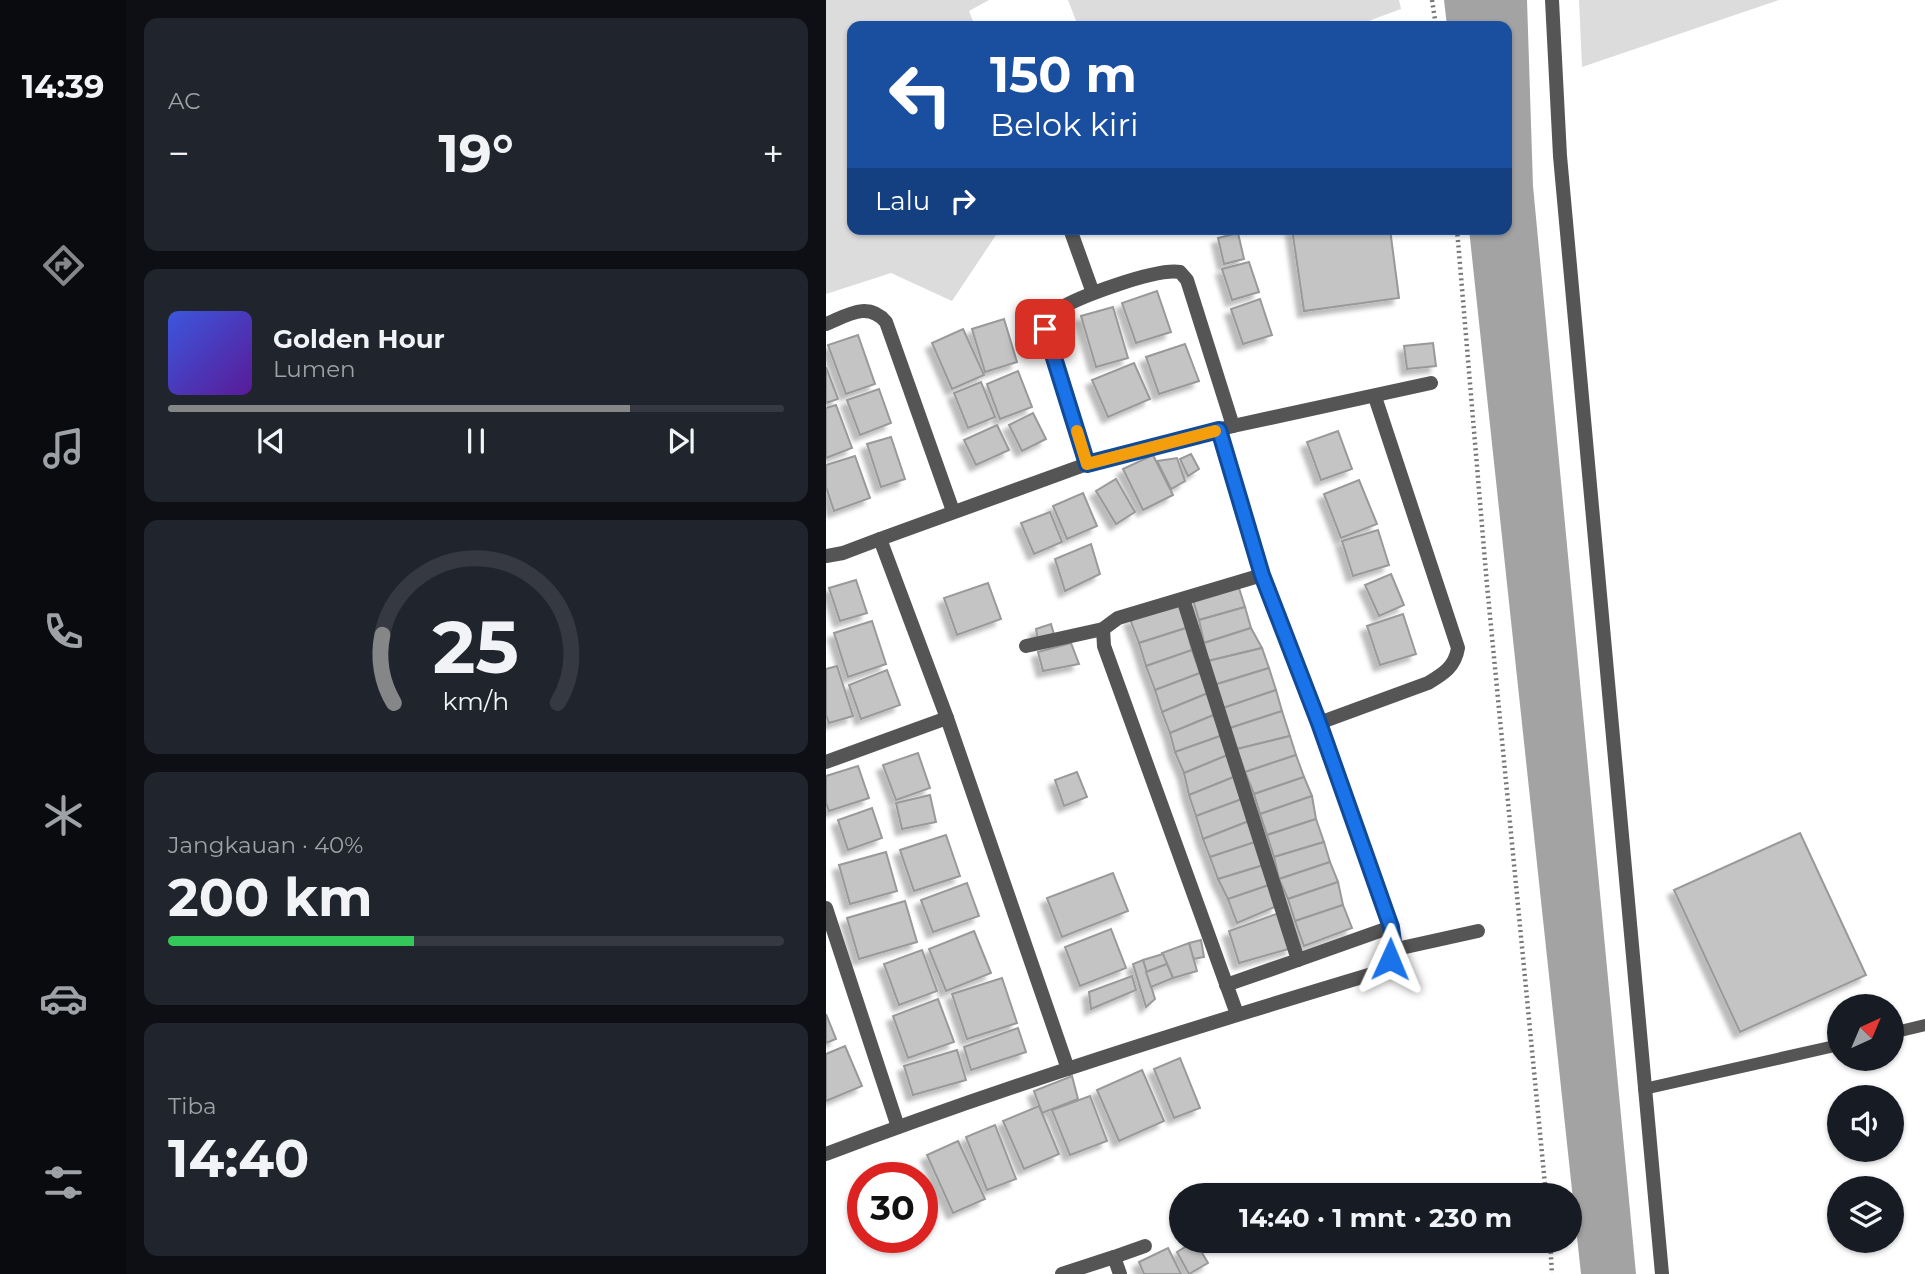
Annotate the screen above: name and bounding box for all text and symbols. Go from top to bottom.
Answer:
text: 150 m [990,45,1137,104]
icon: left [875,49,966,140]
text: 14:39 [22,67,104,106]
text: AC [168,87,201,115]
text: Belok kiri [990,105,1139,144]
text: 19° [438,122,514,185]
text: − [168,130,190,177]
text: + [762,130,784,177]
icon: right [944,182,982,220]
text: Lalu [875,185,930,217]
icon: directions [39,241,88,290]
pin [1015,299,1075,359]
icon: arrive [1026,310,1064,348]
text: Golden Hour [273,323,445,355]
text: Lumen [273,355,356,383]
icon: previous [252,422,290,460]
icon: pause [457,422,495,460]
icon: next [662,422,700,460]
icon: music [39,424,88,473]
text: 25 [433,603,519,691]
icon: phone [39,607,88,656]
text: km/h [443,686,509,716]
icon: climate [39,791,88,840]
text: Jangkauan · 40% [168,831,363,859]
text: 200 km [168,866,372,929]
position arrow [1353,922,1427,996]
icon: car [39,974,88,1023]
north arrow [1827,994,1904,1071]
map controls [1827,994,1904,1253]
button: sound [1827,1085,1904,1162]
text: Tiba [168,1092,216,1120]
text: 14:40 [168,1127,309,1190]
icon: filters [39,1158,88,1207]
speed limit sign: 30 [847,1162,938,1253]
button: layers [1827,1176,1904,1253]
text: 14:40 · 1 mnt · 230 m [1239,1202,1512,1234]

